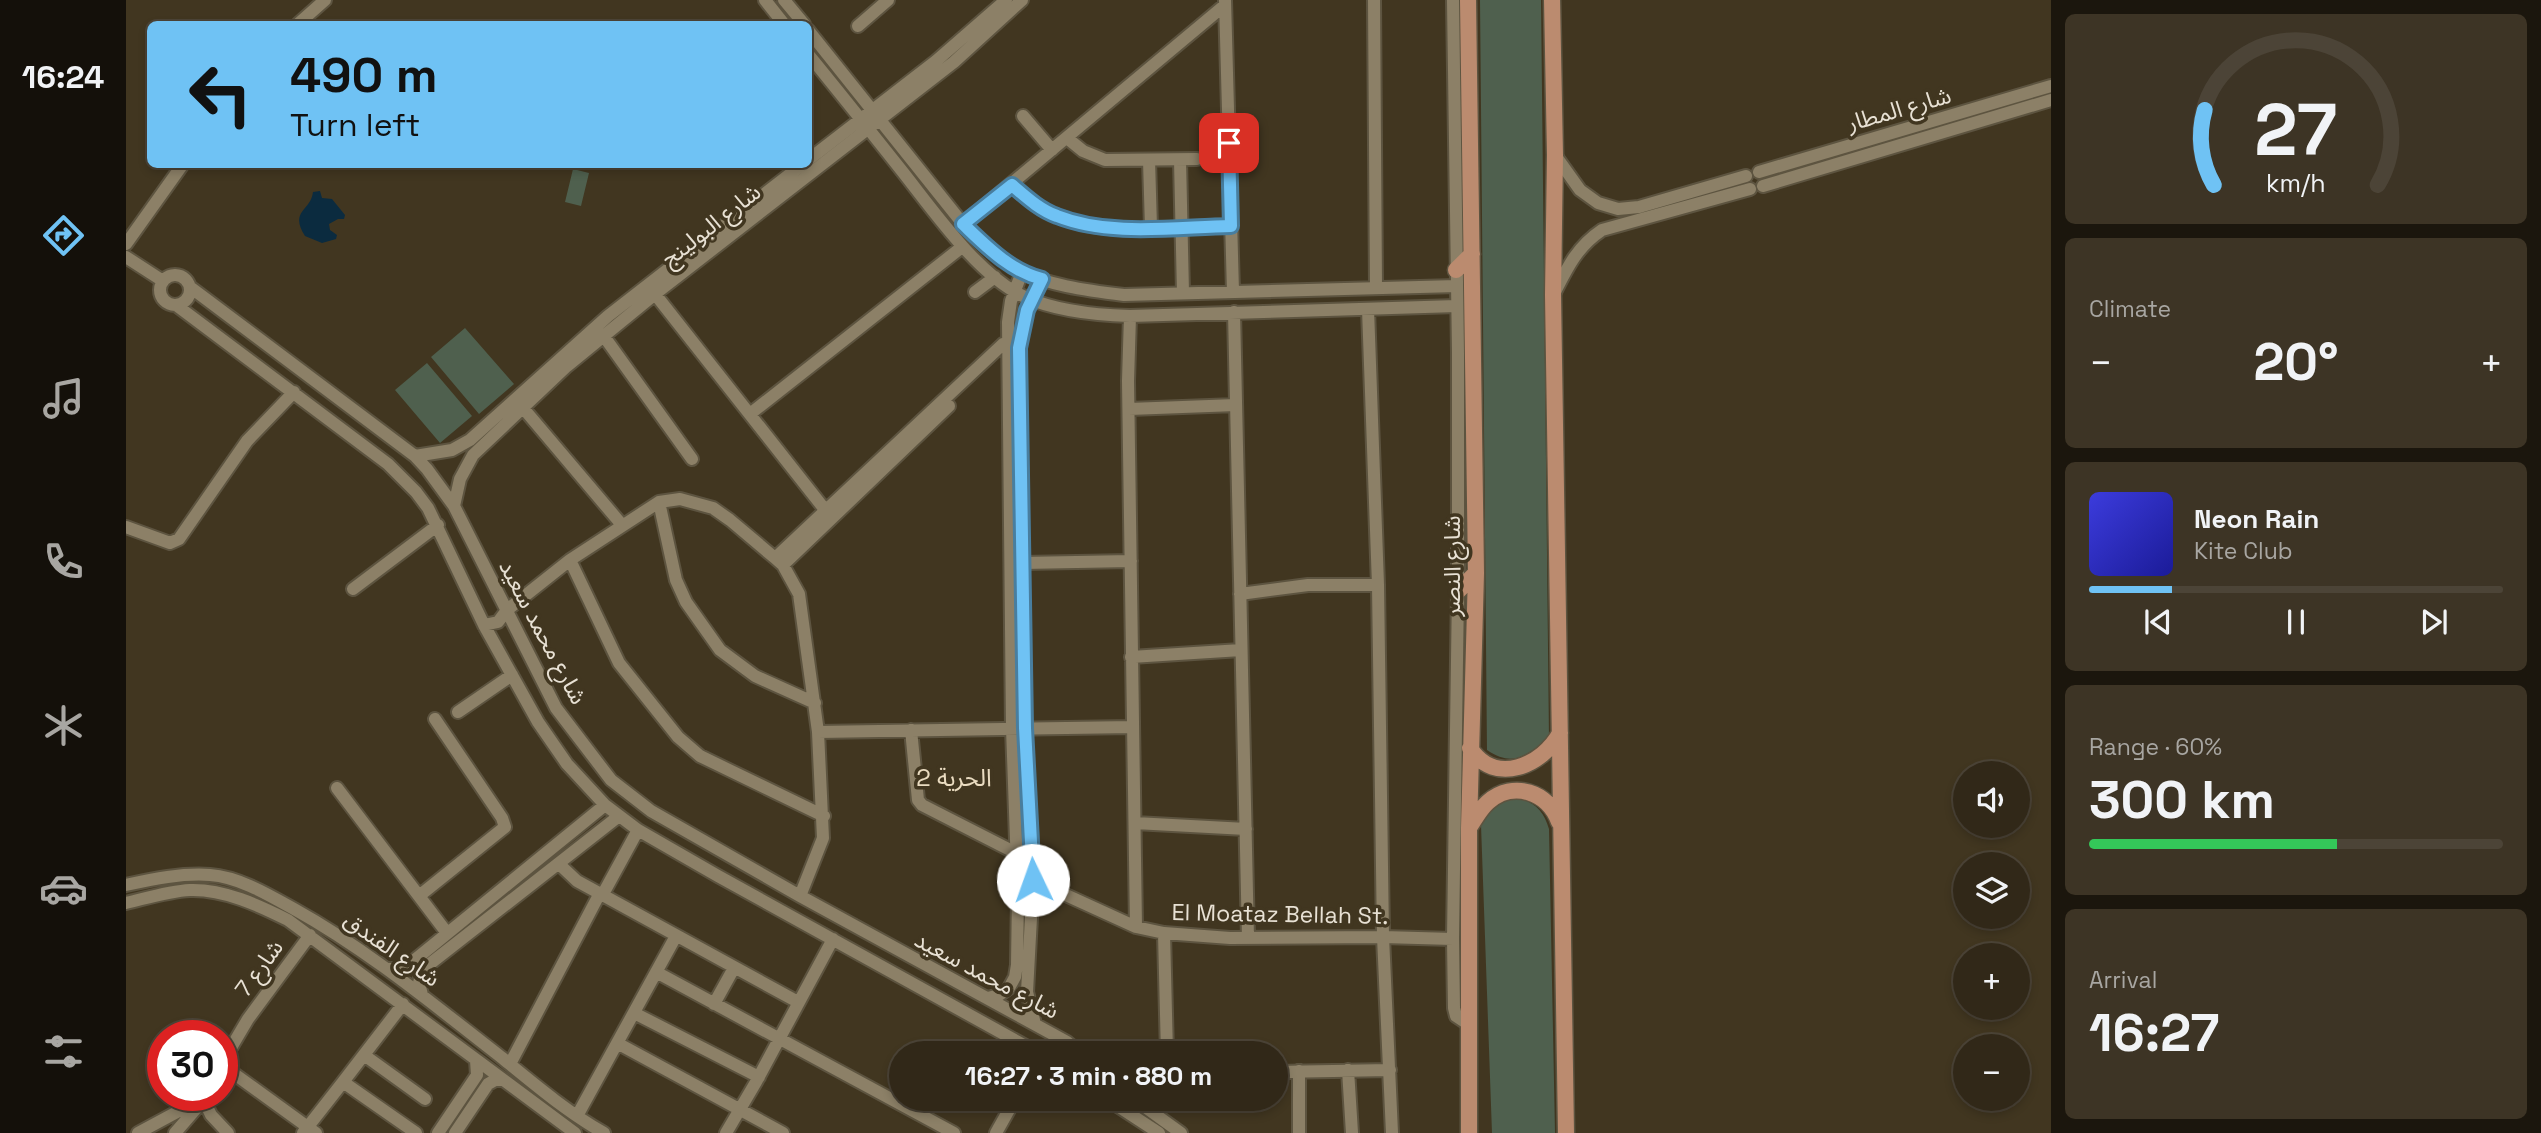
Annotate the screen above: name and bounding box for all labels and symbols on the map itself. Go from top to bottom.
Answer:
street label: شارع المطار [1842,80,1955,140]
pin [1199,113,1259,173]
street label: شارع البولينج [655,177,768,275]
street label: شارع النصر [1437,515,1469,618]
street label: شارع محمد سعيد [490,554,594,711]
district label: الحرية 2 [916,762,992,793]
position arrow [996,843,1070,917]
street label: El Moataz Bellah St. [1171,897,1389,931]
street label: شارع الفندق [337,905,446,995]
street label: شارع محمد سعيد [908,924,1065,1028]
street label: شارع 7 [228,933,291,1004]
speed limit sign: 30 [147,1020,238,1111]

